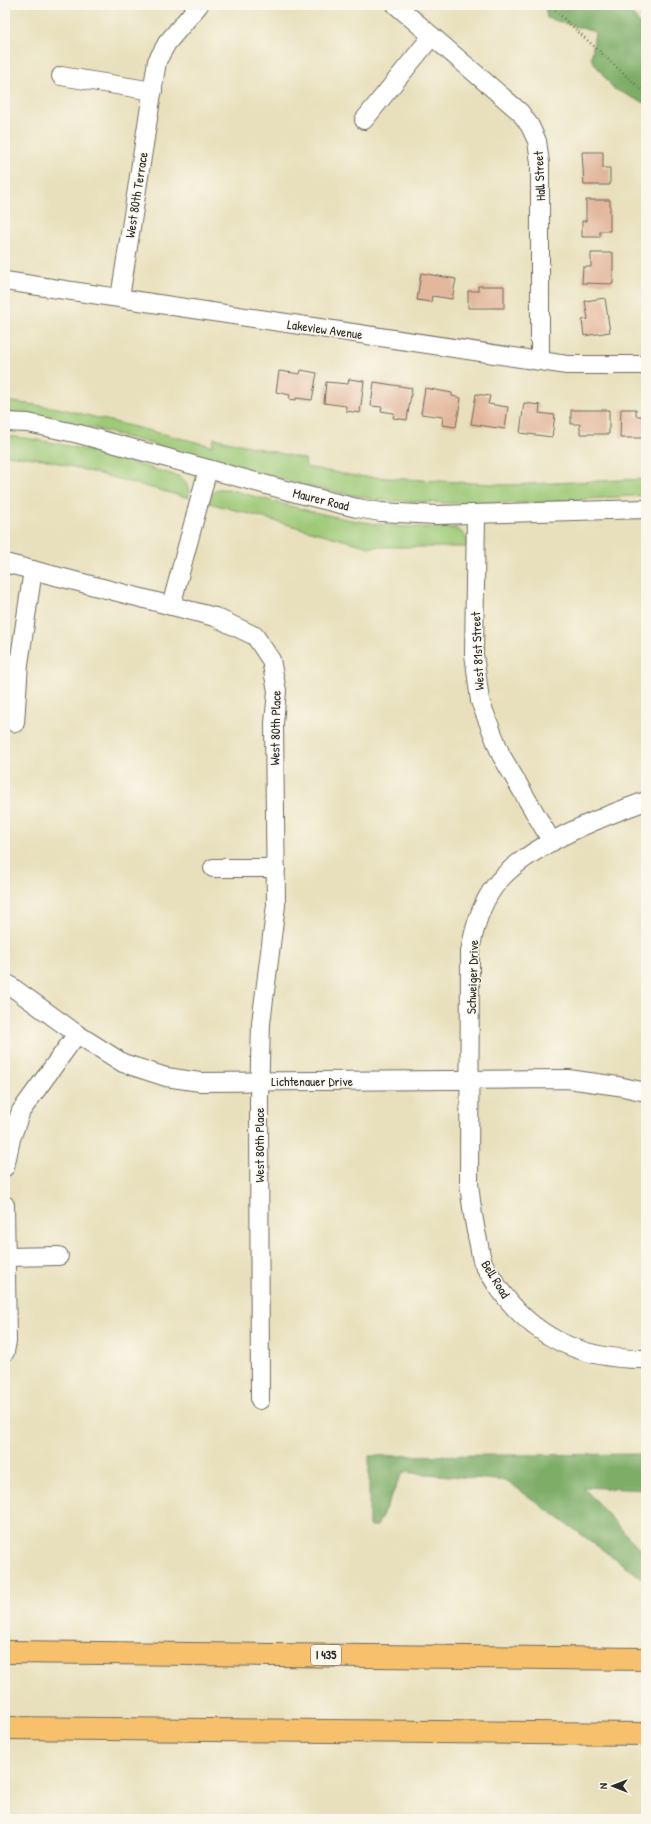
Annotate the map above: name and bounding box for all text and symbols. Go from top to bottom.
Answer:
street label: Hall Street [529,150,549,201]
street label: West 80th Terrace [120,151,152,239]
street label: Lakeview Avenue [286,315,364,343]
street label: Maurer Road [291,483,351,515]
street label: West 81st Street [466,611,488,691]
street label: West 80th Place [265,690,285,766]
street label: Schweiger Drive [462,940,482,1014]
street label: Lichtenauer Drive [271,1072,353,1090]
street label: West 80th Place [250,1107,268,1183]
street label: Bell Road [477,1257,515,1301]
road number: I 435 [311,1645,341,1665]
north arrow [593,1766,633,1806]
text: N [596,1783,610,1789]

